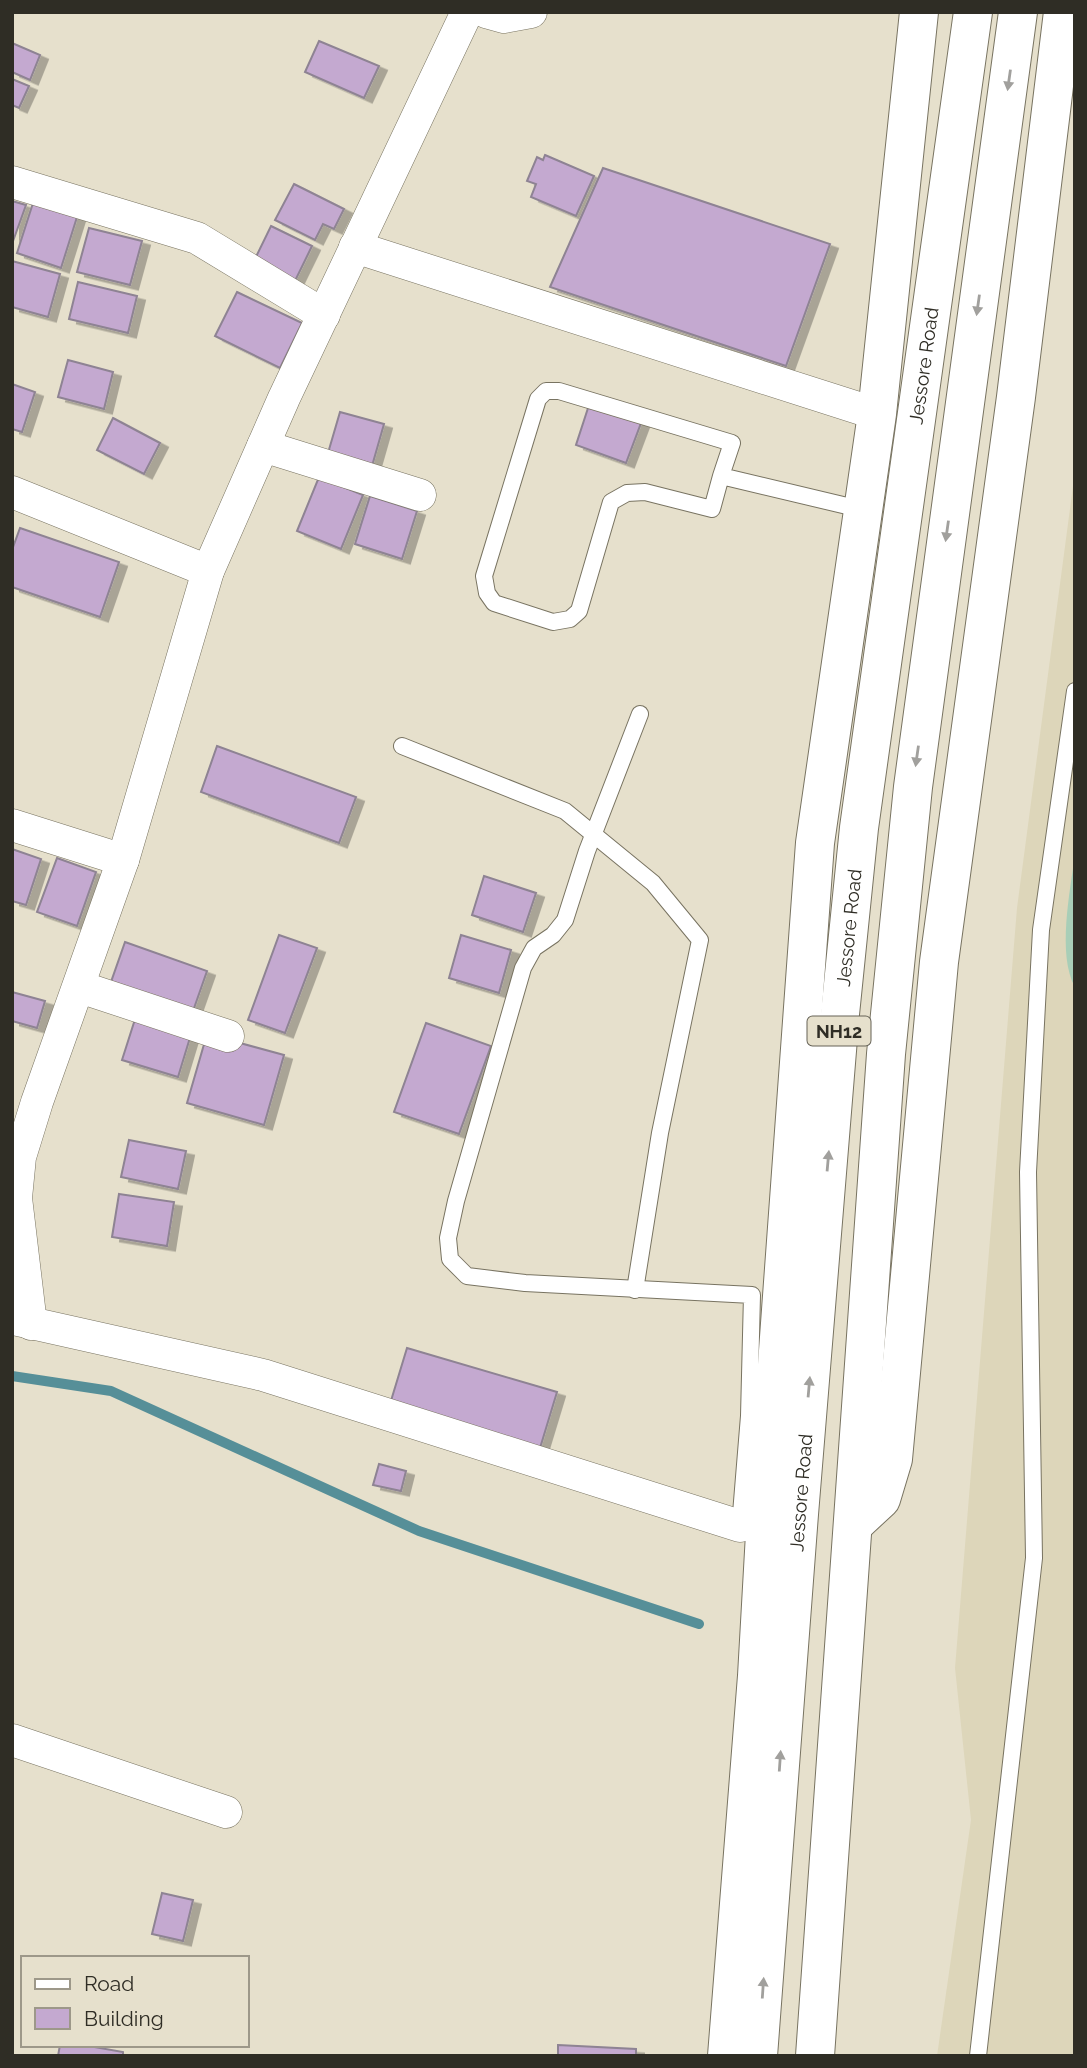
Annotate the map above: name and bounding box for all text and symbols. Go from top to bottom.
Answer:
one-way arrow [1003,69,1014,91]
one-way arrow [973,294,984,316]
street label: Jessore Road [905,306,943,426]
one-way arrow [942,520,953,542]
one-way arrow [912,745,923,767]
street label: Jessore Road [832,868,866,987]
road number: NH12 [808,1016,870,1046]
one-way arrow [823,1150,834,1172]
one-way arrow [804,1376,815,1398]
street label: Jessore Road [785,1433,817,1552]
one-way arrow [775,1750,786,1772]
legend [21,1956,248,2047]
text: Road [84,1971,134,1996]
one-way arrow [758,1976,769,1998]
text: Building [84,2006,164,2031]

